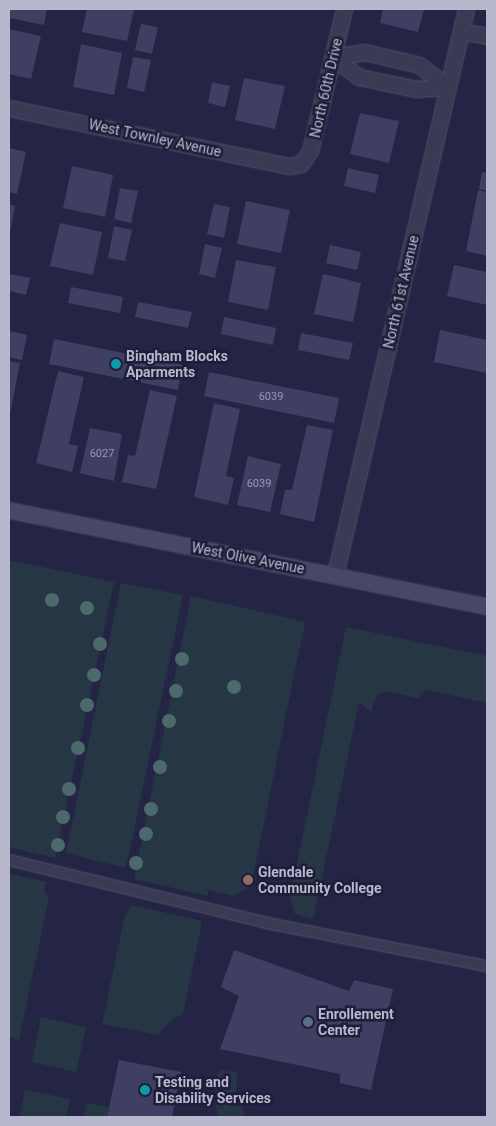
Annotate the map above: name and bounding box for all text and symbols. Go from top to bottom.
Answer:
street label: North 60th Drive [306,37,346,139]
street label: West Townley Avenue [87,116,223,160]
street label: North 61st Avenue [380,234,422,350]
place label: Bingham Blocks Aparments [126,348,228,381]
marker: Bingham Blocks Aparments [110,358,122,370]
house number: 6039 [259,390,283,404]
house number: 6027 [90,447,114,461]
house number: 6039 [247,477,271,491]
street label: West Olive Avenue [190,539,306,577]
place label: Glendale Community College [258,864,382,896]
marker: Glendale Community College [242,874,254,886]
place label: Enrollement Center [318,1006,394,1038]
marker: Enrollement Center [302,1016,314,1028]
place label: Testing and Disability Services [155,1074,271,1106]
marker: Testing and Disability Services [139,1084,151,1096]

